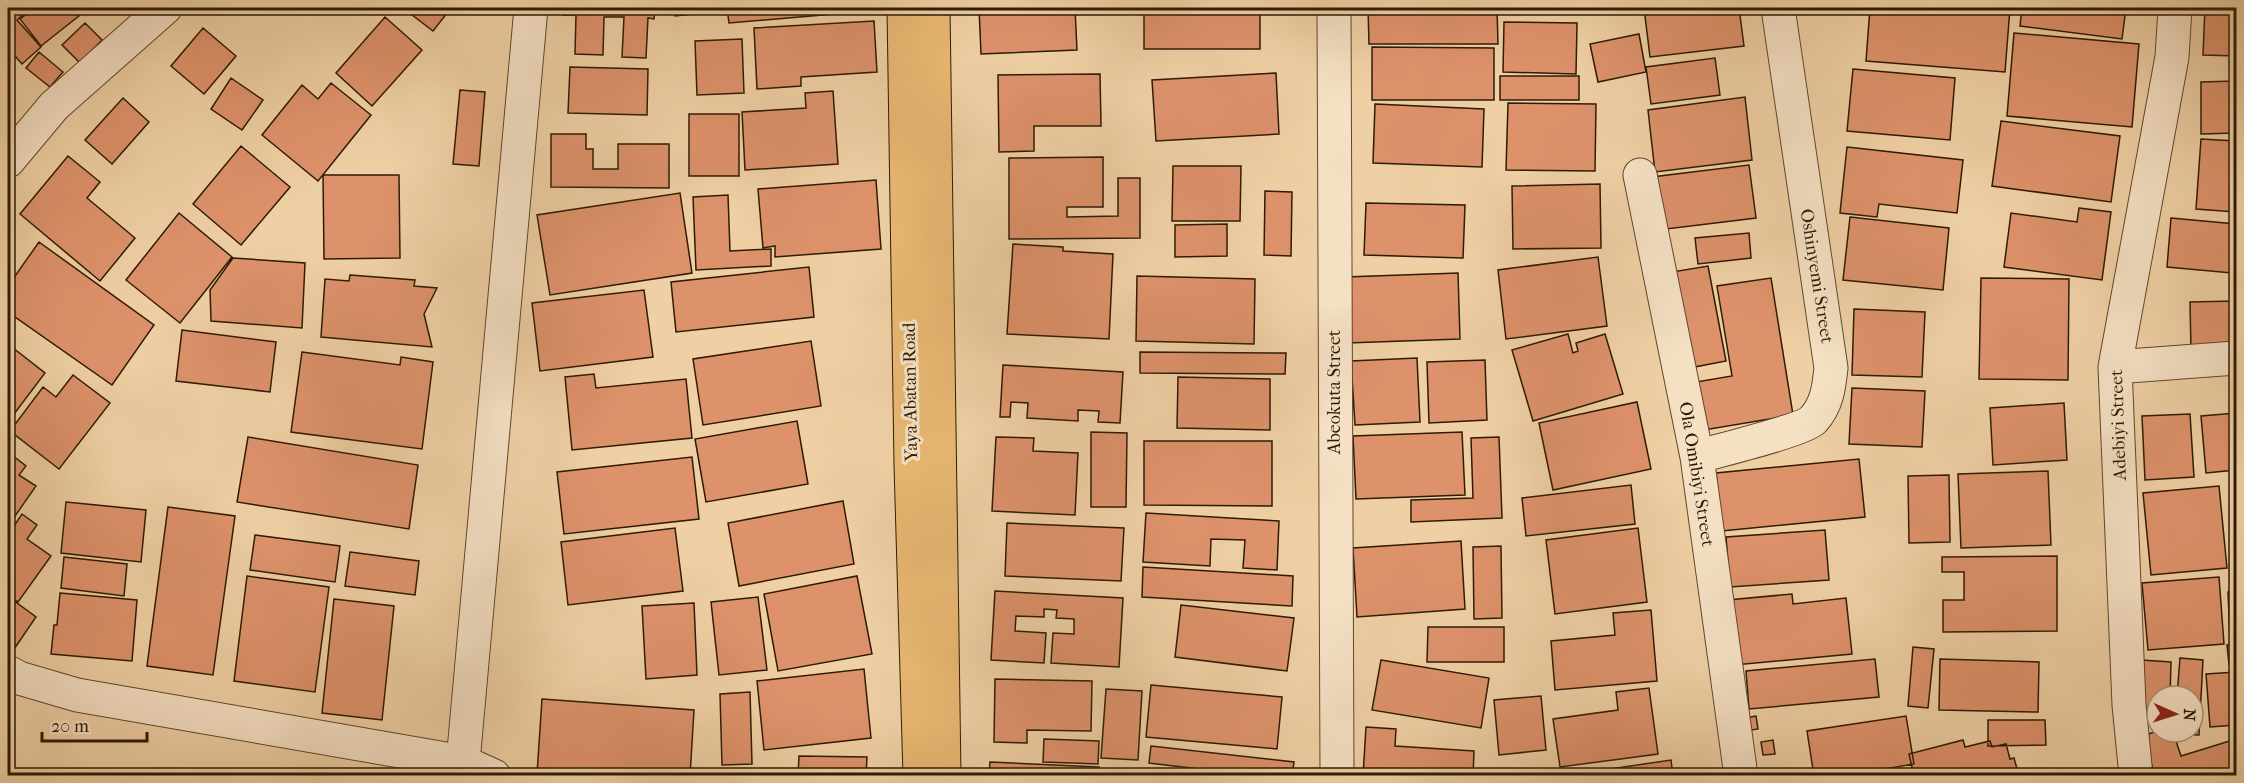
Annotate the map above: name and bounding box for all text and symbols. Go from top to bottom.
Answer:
street label: Oshinyemi Street [1796,207,1838,345]
street label: Yaya Abatan Road [899,322,922,463]
street label: Abeokuta Street [1324,329,1345,455]
street label: Adebiyi Street [2106,369,2131,482]
street label: Ola Omibiyi Street [1675,400,1718,549]
north arrow [2145,684,2205,744]
scale bar [42,705,147,743]
text: N [2180,708,2199,722]
text: 20 m [51,716,89,737]

